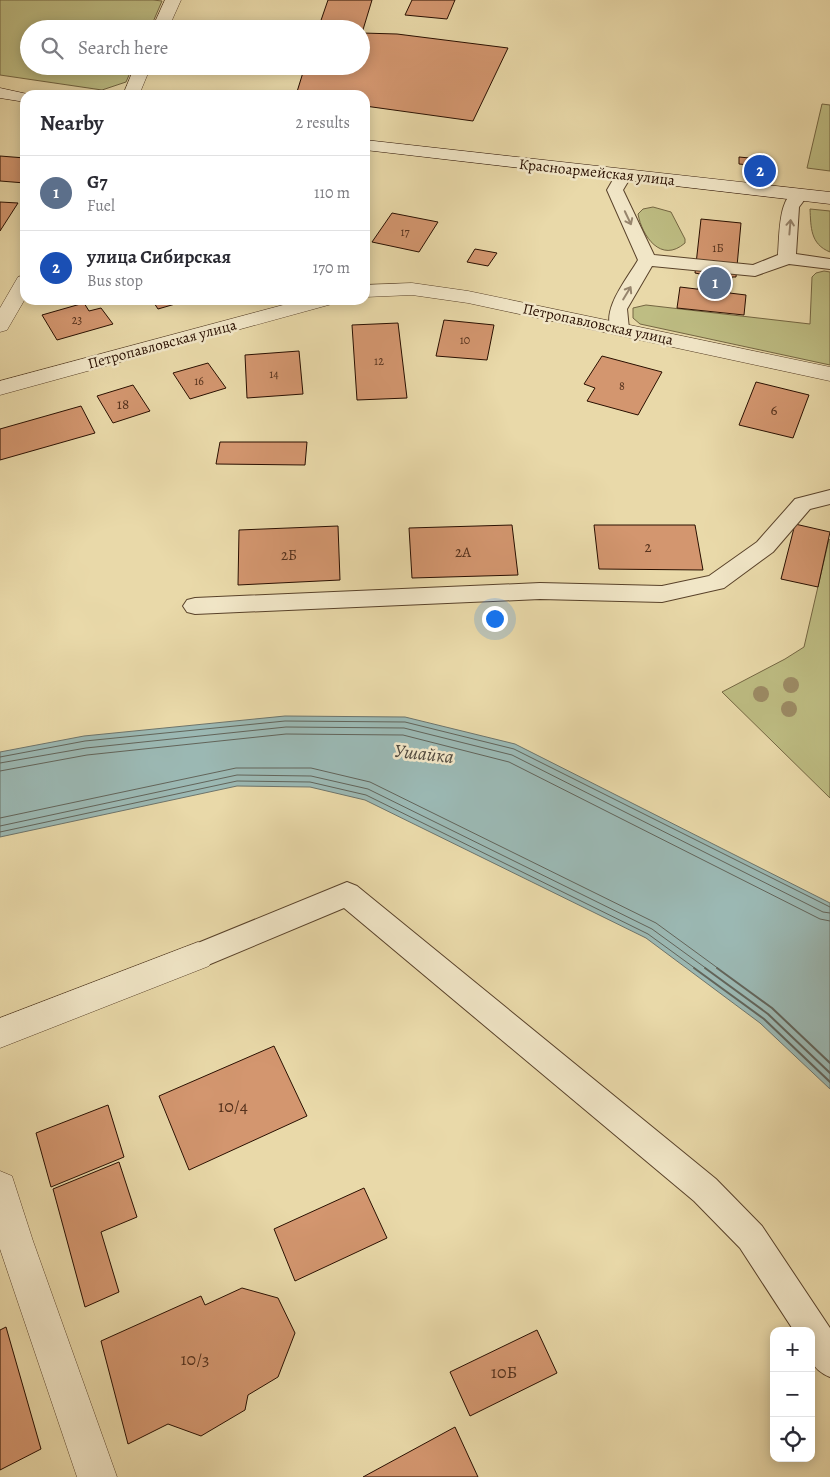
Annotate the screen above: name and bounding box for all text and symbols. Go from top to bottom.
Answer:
search box [20,20,370,75]
icon: search [38,34,66,62]
text: Search here [78,35,168,61]
text: Nearby [40,109,103,137]
text: 2 results [295,112,350,134]
pin: 2 [744,152,776,190]
street label: Красноармейская улица [518,154,676,190]
text: G7 [87,169,108,195]
text: 1 [53,182,59,204]
text: 110 m [314,182,350,204]
text: Fuel [87,195,115,217]
one-way arrow [623,210,633,225]
one-way arrow [785,219,795,235]
house number: 17 [400,224,411,240]
house number: 1Б [712,240,724,256]
text: улица Сибирская [87,244,231,270]
text: 2 [52,257,60,279]
text: 170 m [313,257,350,279]
pin: 1 [699,264,731,302]
text: Bus stop [87,270,143,292]
one-way arrow [623,286,633,300]
street label: Петропавловская улица [521,298,675,350]
house number: 23 [72,312,82,328]
street label: Петропавловская улица [85,314,239,374]
house number: 10 [460,332,470,348]
house number: 12 [374,353,384,369]
house number: 14 [269,366,279,382]
house number: 16 [194,373,204,389]
house number: 8 [619,378,625,394]
house number: 18 [117,394,129,414]
house number: 6 [771,400,778,420]
house number: 2 [644,537,652,557]
house number: 2А [455,542,471,562]
house number: 2Б [281,545,297,565]
your location [482,606,508,632]
water label: Ушайка [393,738,455,770]
house number: 10/4 [218,1094,248,1118]
map controls [770,1327,815,1462]
button: + [770,1327,815,1372]
house number: 10/3 [180,1347,210,1371]
house number: 10Б [491,1360,517,1384]
button: − [770,1372,815,1417]
button: locate [770,1417,815,1462]

